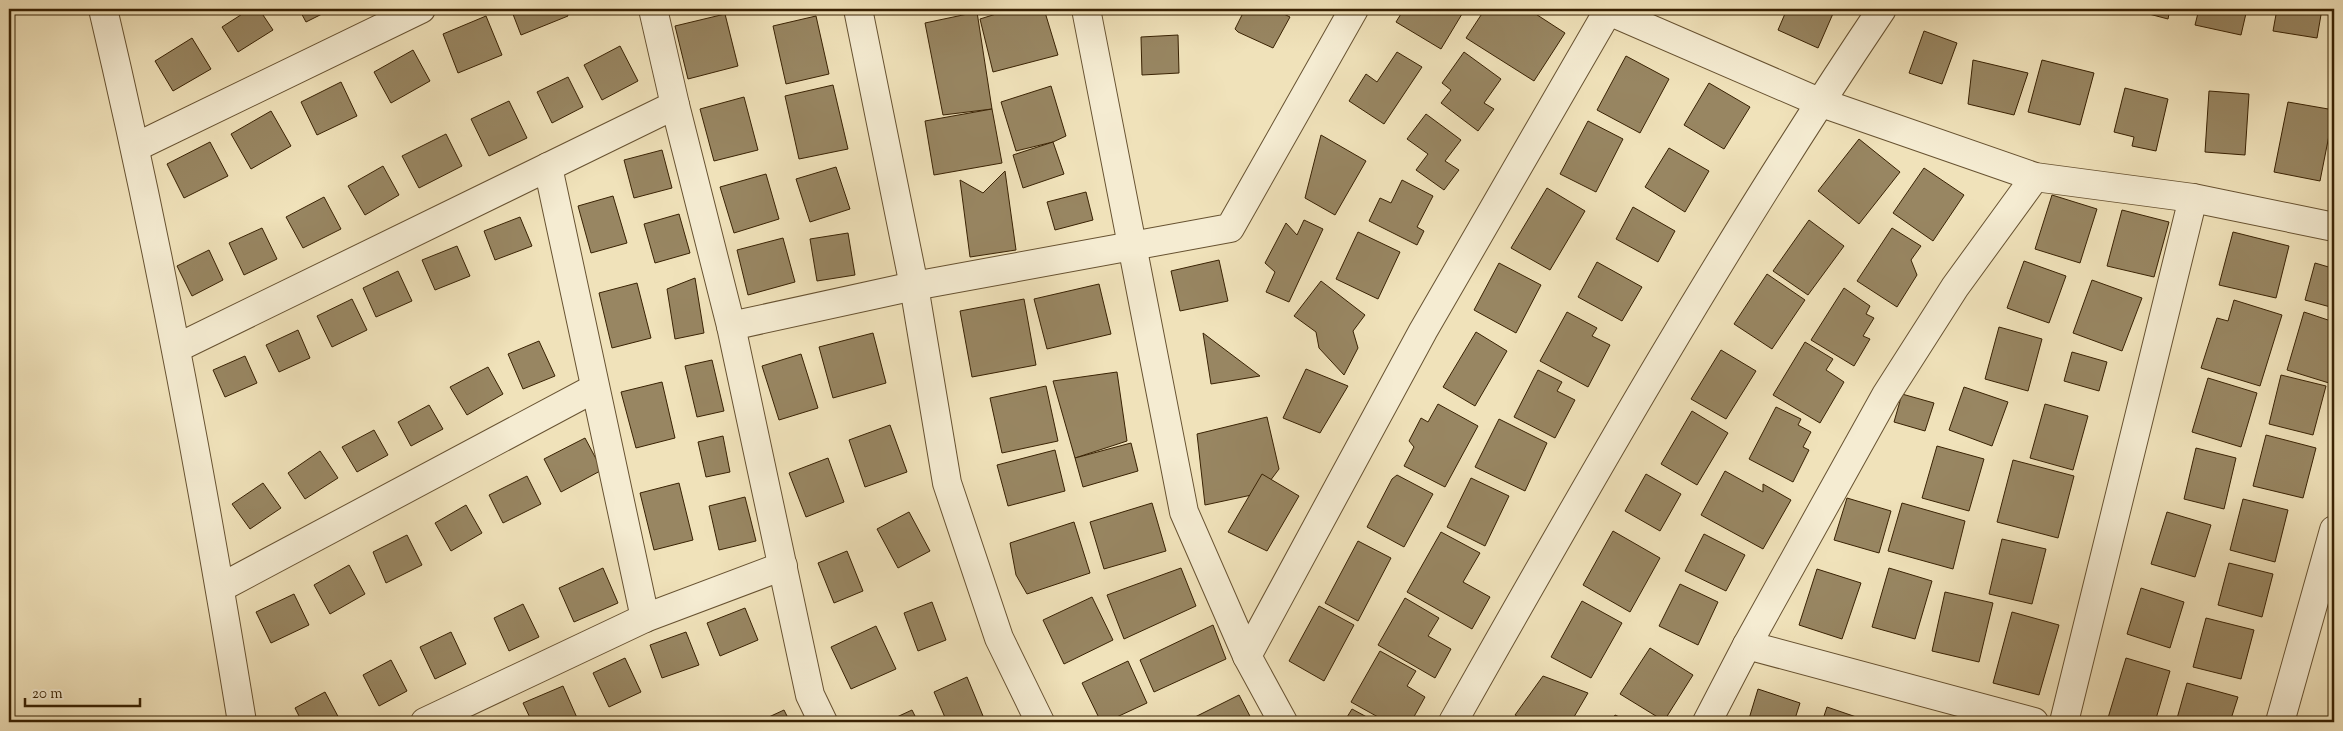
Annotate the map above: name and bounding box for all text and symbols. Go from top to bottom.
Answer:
scale bar [25,676,140,708]
text: 20 m [32,684,63,705]

